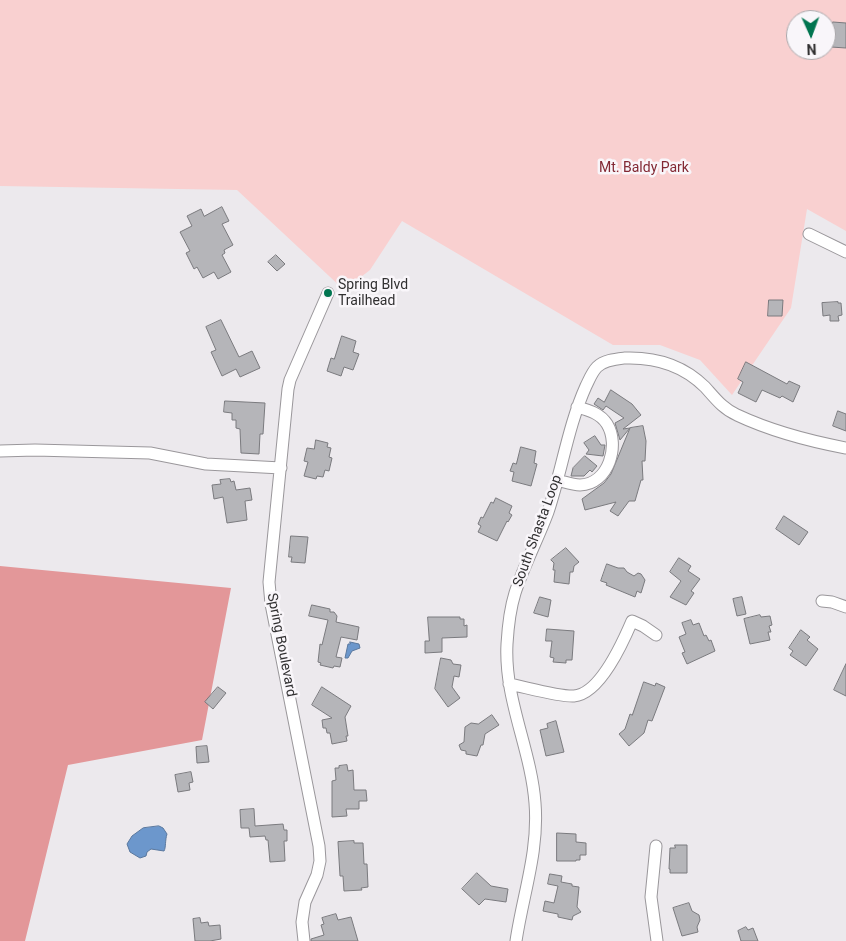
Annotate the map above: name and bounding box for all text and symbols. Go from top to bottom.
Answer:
north arrow [786,10,836,60]
text: N [806,41,817,57]
park label: Mt. Baldy Park [599,160,689,176]
place label: Spring Blvd Trailhead [338,277,408,310]
marker: Spring Blvd Trailhead [322,287,334,299]
street label: South Shasta Loop [510,473,566,589]
street label: Spring Boulevard [263,592,299,698]

